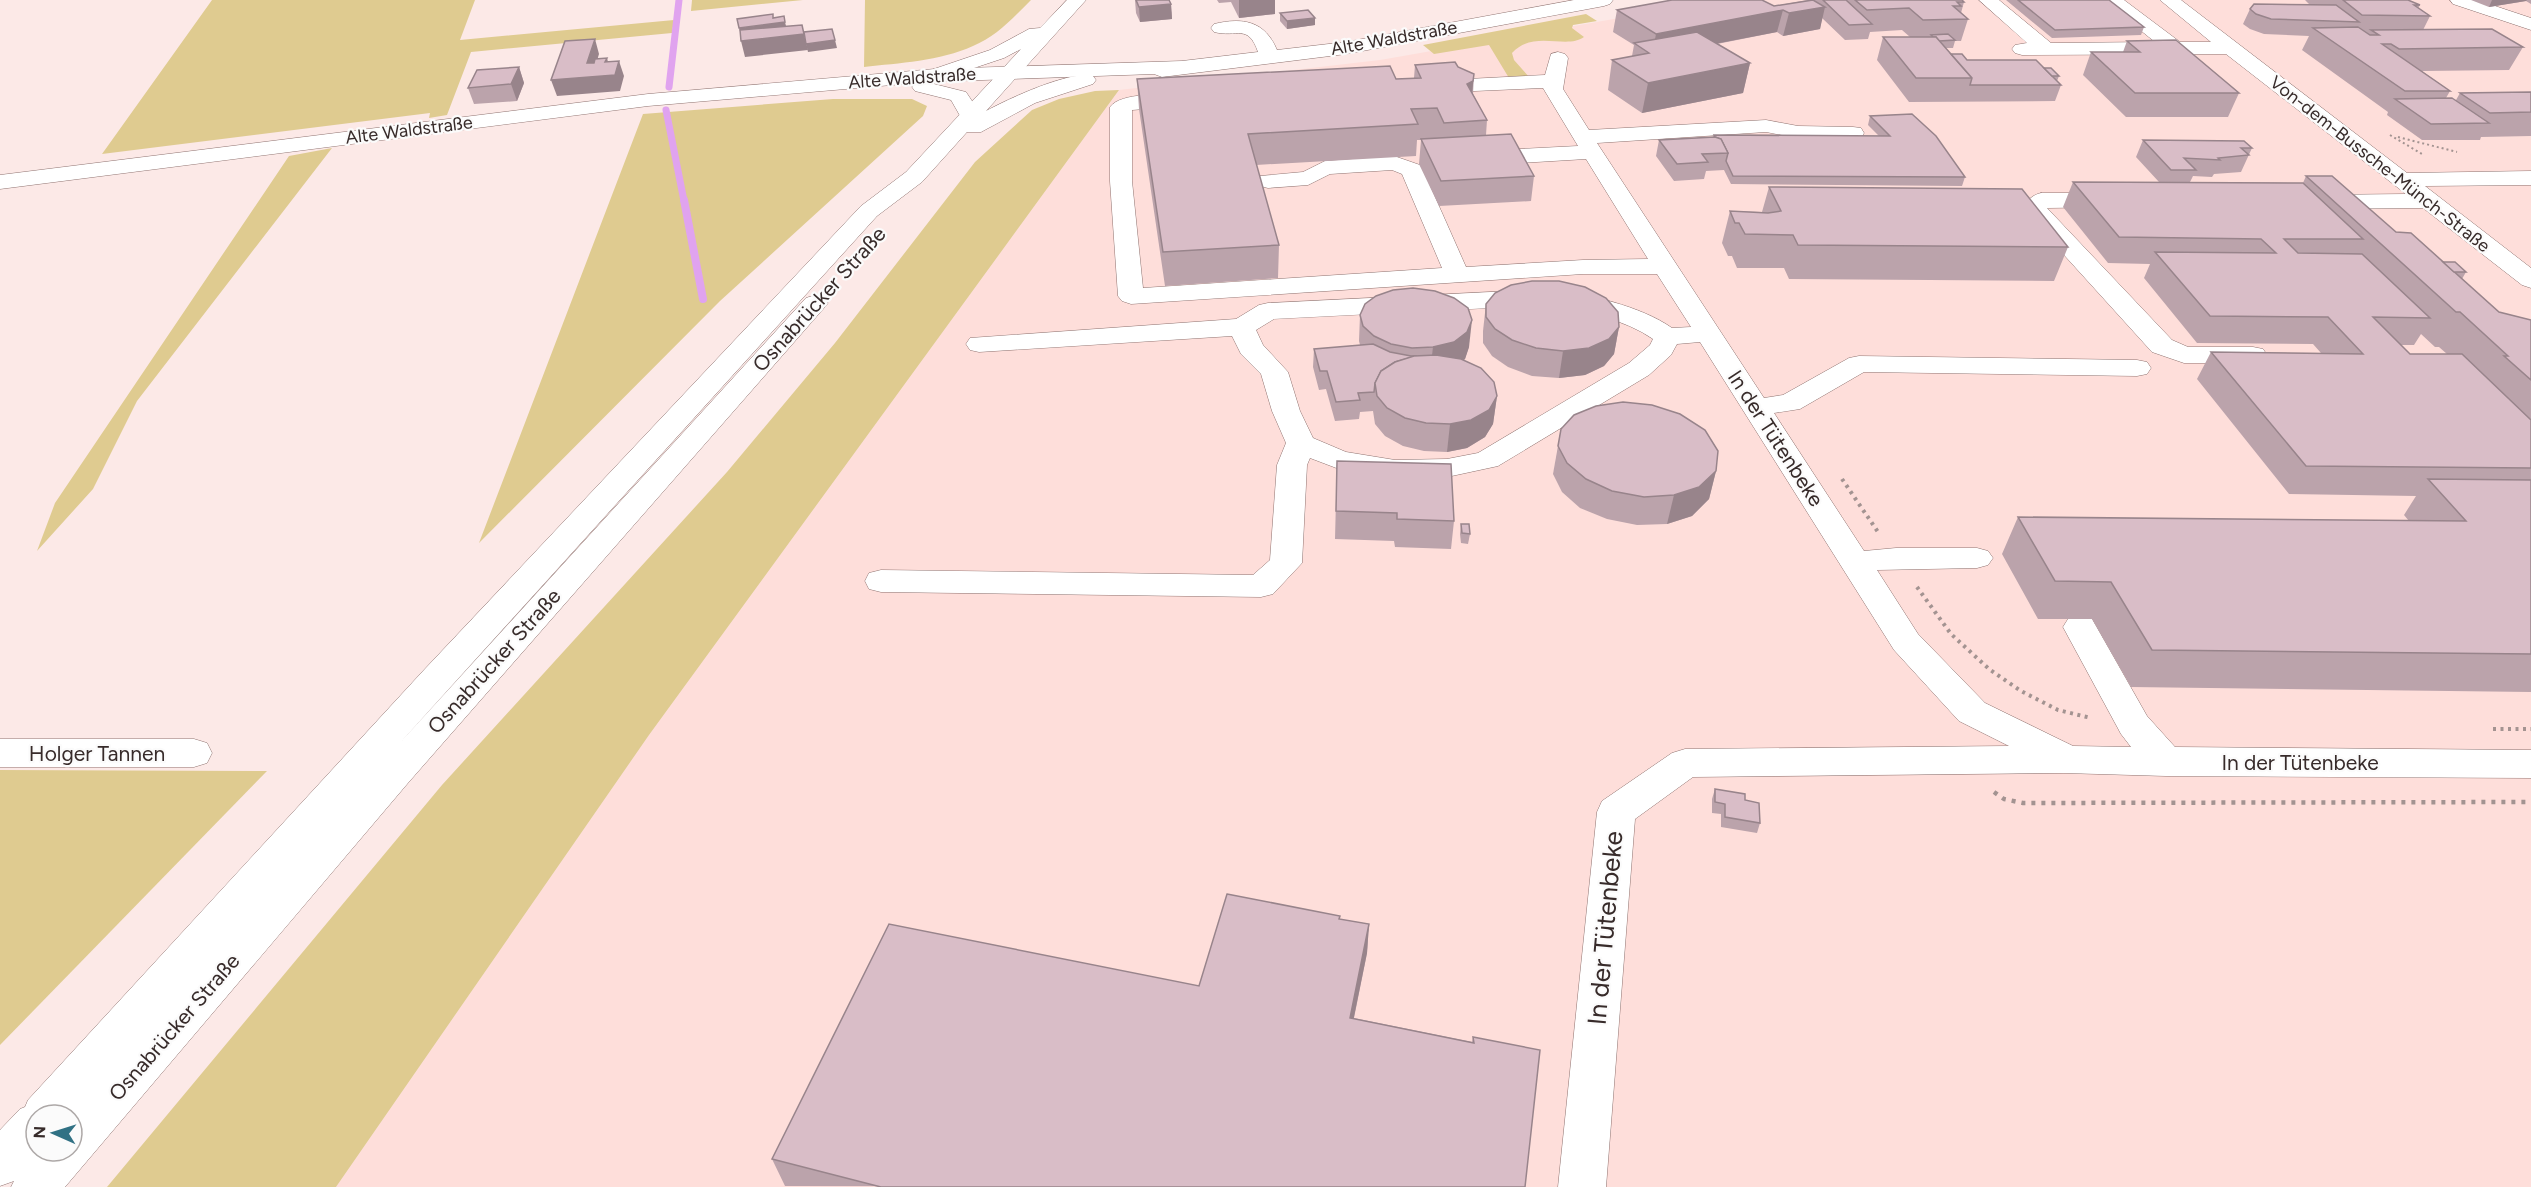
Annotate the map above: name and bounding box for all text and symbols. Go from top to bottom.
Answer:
street label: Alte Waldstraße [1329,16,1459,60]
street label: Alte Waldstraße [847,63,977,93]
street label: Von-dem-Bussche-Münch-Straße [2265,71,2495,257]
street label: Alte Waldstraße [344,111,474,149]
street label: Osnabrücker Straße [747,221,891,377]
street label: In der Tütenbeke [1723,365,1829,511]
street label: Osnabrücker Straße [422,583,566,739]
street label: Holger Tannen [29,741,165,766]
street label: In der Tütenbeke [2221,750,2379,775]
street label: In der Tütenbeke [1581,830,1629,1026]
street label: Osnabrücker Straße [103,948,245,1106]
north arrow [24,1103,84,1163]
text: N [30,1126,49,1139]

